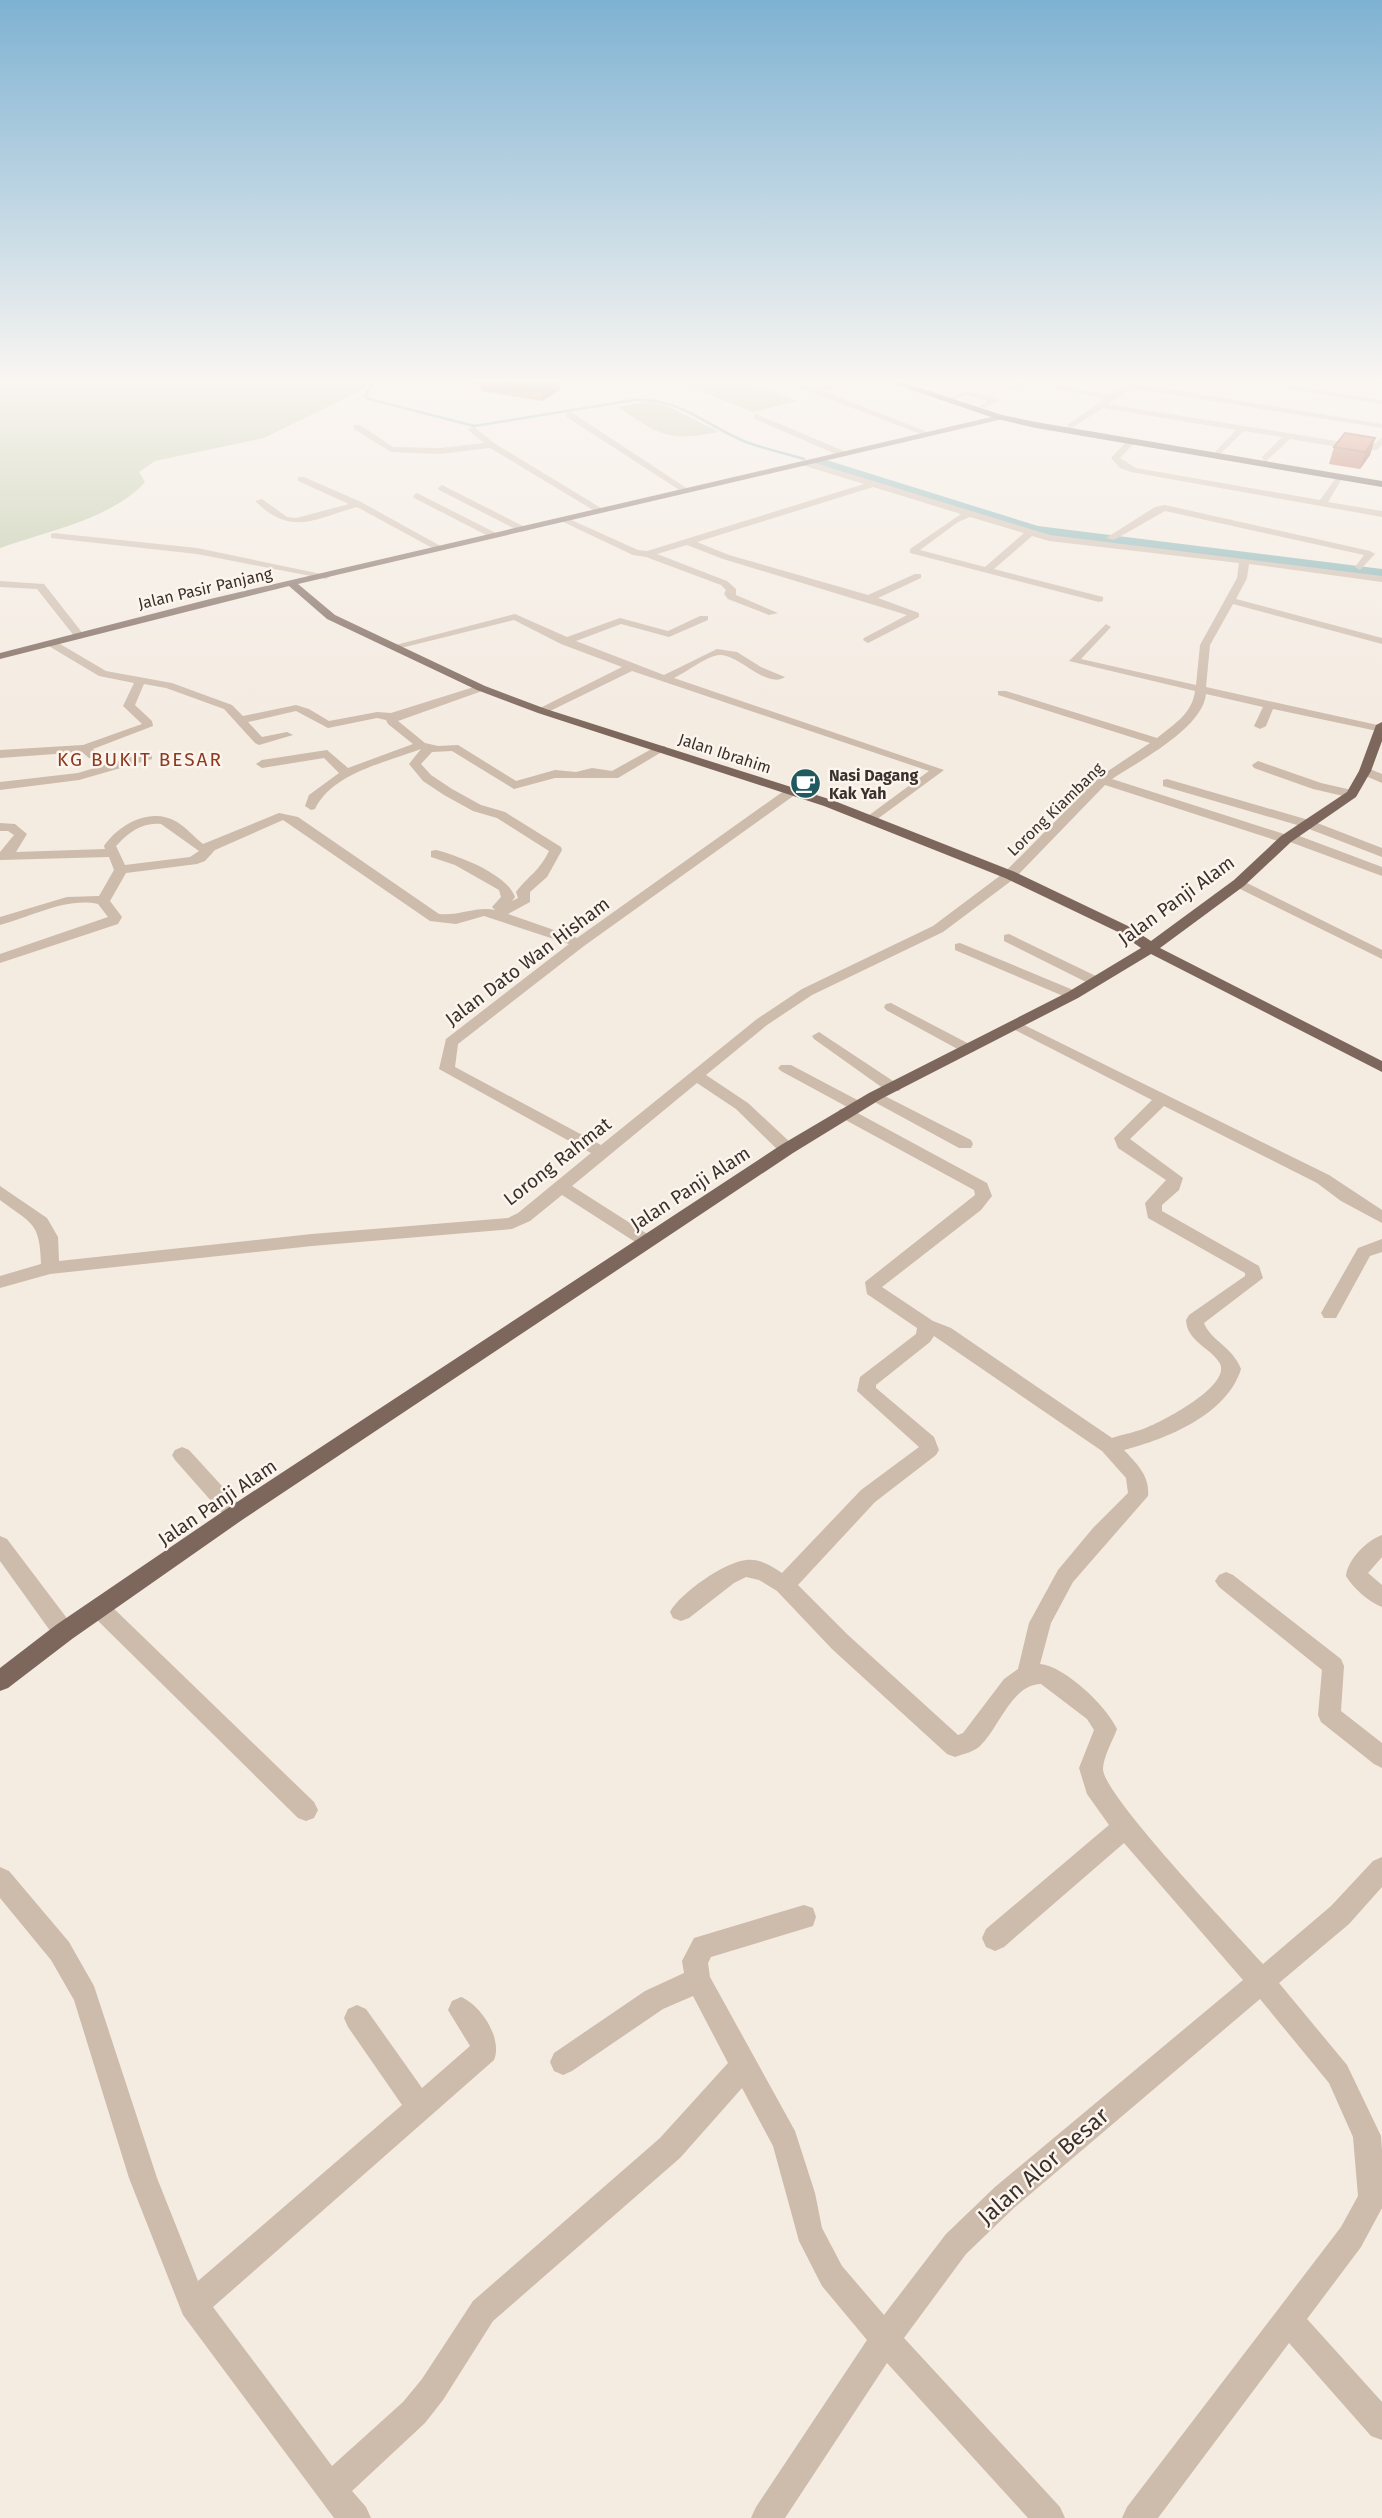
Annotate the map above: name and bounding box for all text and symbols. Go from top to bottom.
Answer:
street label: Jalan Pasir Panjang [136,564,275,613]
street label: Jalan Ibrahim [676,730,774,777]
district label: KG BUKIT BESAR [57,748,223,771]
street label: Lorong Kiambang [1003,758,1108,860]
place label: Nasi Dagang Kak Yah [829,766,919,803]
cafe icon: Nasi Dagang Kak Yah [789,767,823,801]
street label: Jalan Panji Alam [1114,851,1239,950]
street label: Jalan Dato Wan Hisham [441,892,614,1031]
street label: Lorong Rahmat [499,1112,616,1211]
street label: Jalan Panji Alam [626,1141,754,1236]
street label: Jalan Panji Alam [154,1454,281,1551]
street label: Jalan Alor Besar [972,2101,1114,2231]

